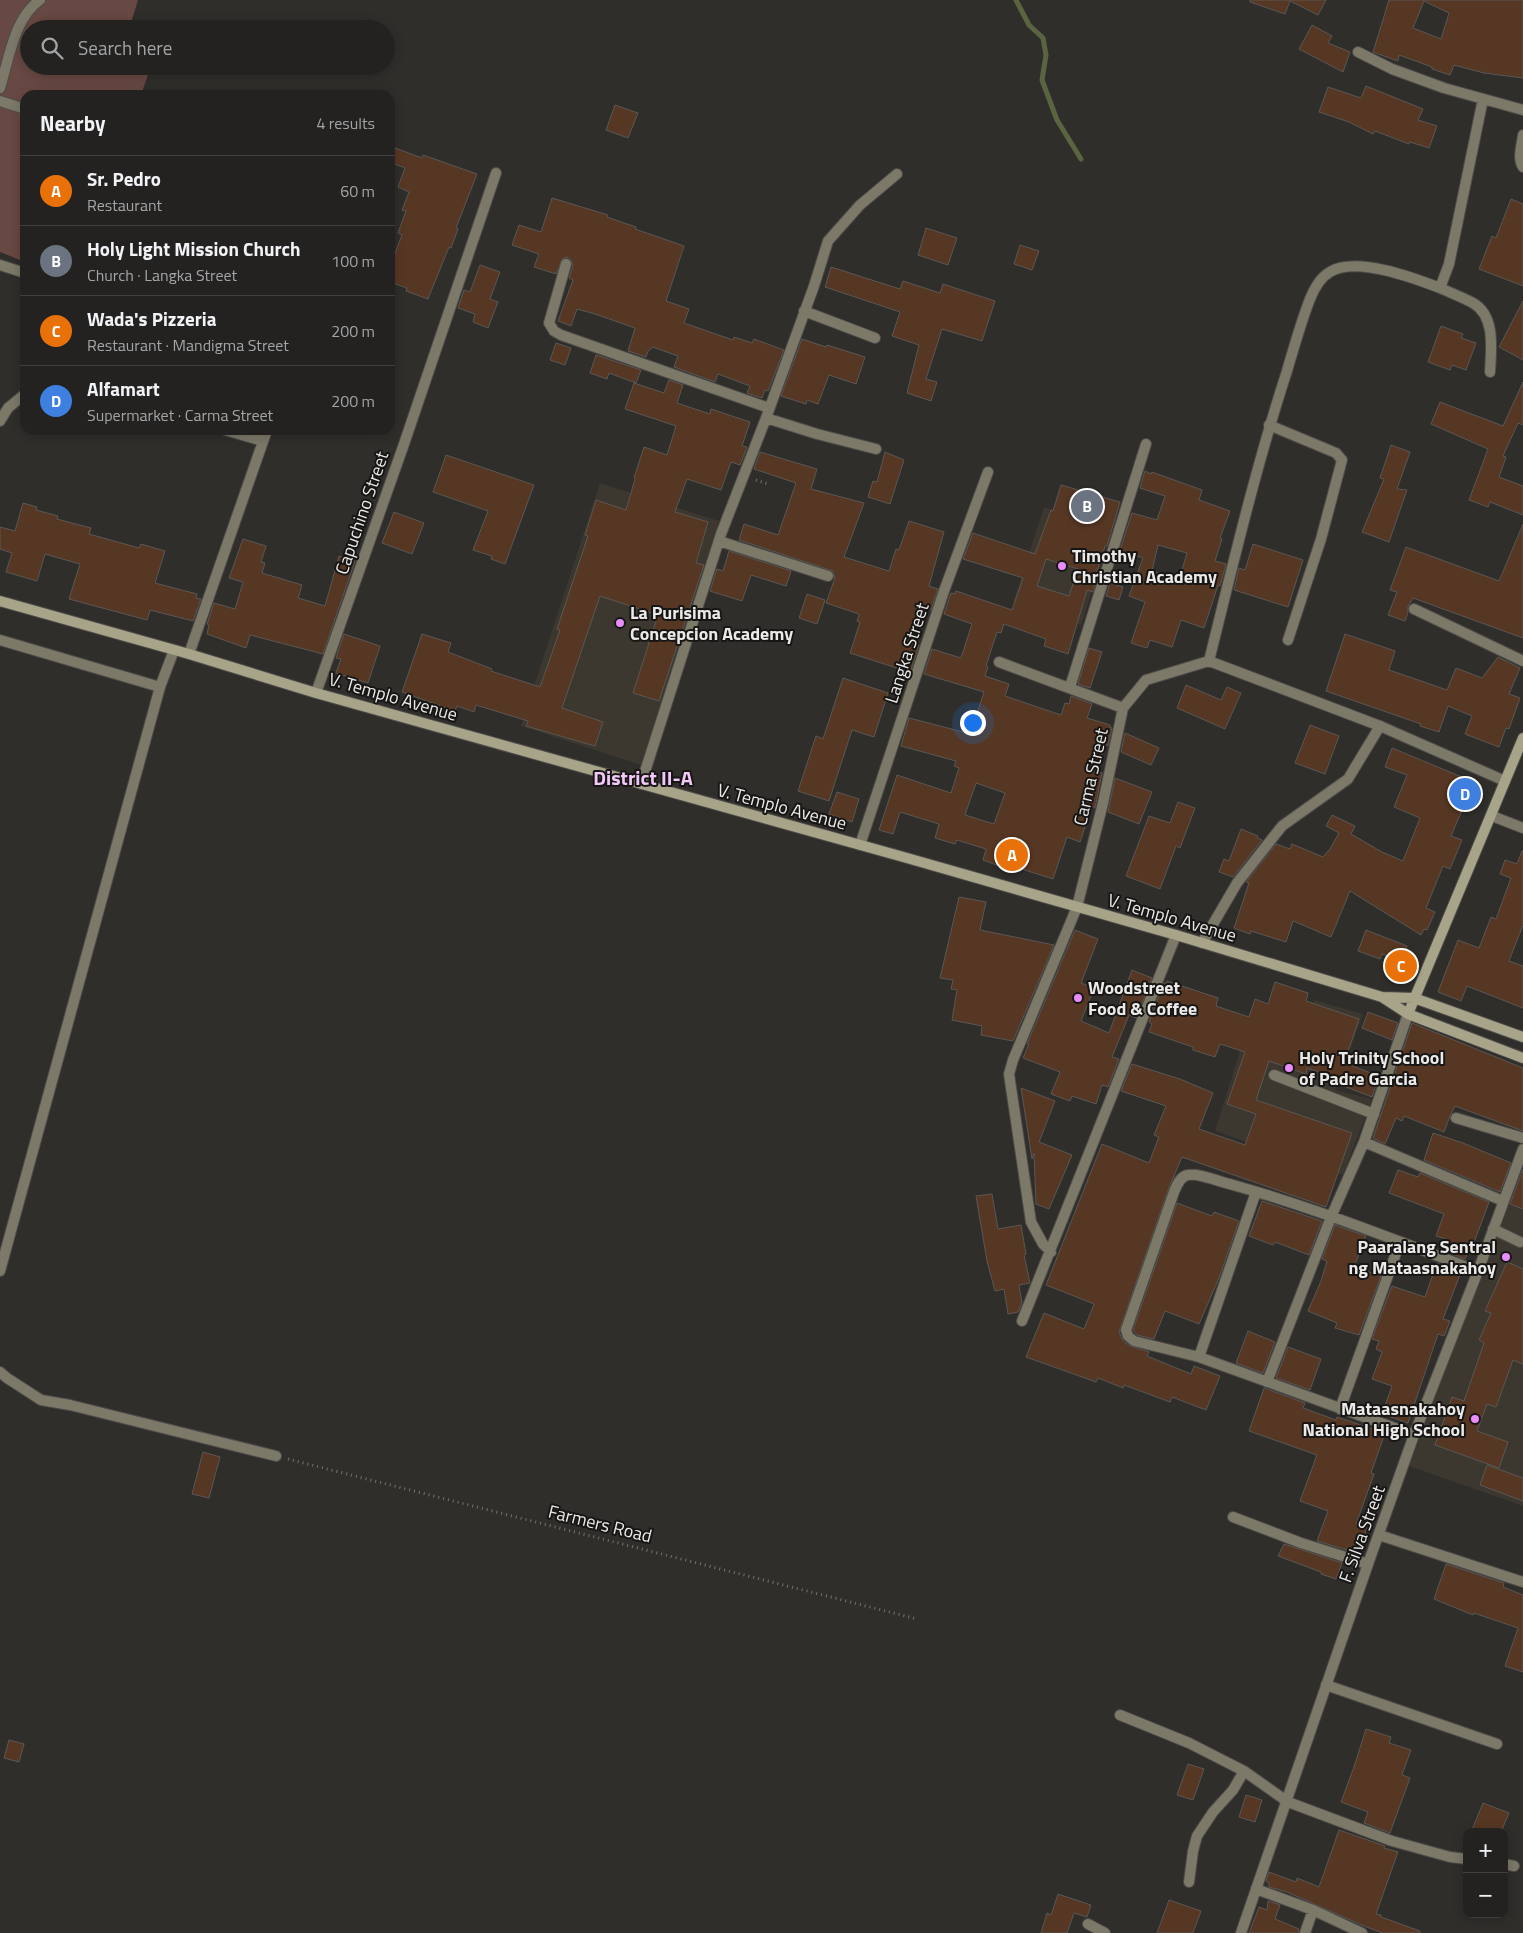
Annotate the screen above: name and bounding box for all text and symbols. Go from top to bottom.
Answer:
search box [20,20,395,75]
text: Search here [78,33,172,62]
icon: search [38,34,66,62]
text: Nearby [40,107,105,139]
text: 4 results [316,111,375,135]
text: Sr. Pedro [87,164,161,193]
text: A [51,179,61,203]
text: 60 m [340,179,375,203]
text: Restaurant [87,193,162,217]
text: Holy Light Mission Church [87,234,301,263]
text: B [51,249,61,273]
text: 100 m [331,249,375,273]
text: Church · Langka Street [87,263,237,287]
text: Wada's Pizzeria [87,304,216,333]
text: C [52,319,60,343]
text: 200 m [331,319,375,343]
text: Restaurant · Mandigma Street [87,333,289,357]
text: Alfamart [87,374,160,403]
text: D [51,389,61,413]
text: 200 m [331,389,375,413]
text: Supermarket · Carma Street [87,403,273,427]
street label: Capuchino Street [328,447,395,578]
pin: B [1071,487,1103,525]
place label: Timothy Christian Academy [1072,542,1217,590]
marker: Timothy Christian Academy [1056,560,1068,572]
street label: Langka Street [878,598,936,707]
place label: La Purisima Concepcion Academy [630,599,793,647]
marker: La Purisima Concepcion Academy [614,617,626,629]
street label: V. Templo Avenue [326,665,461,728]
your location [960,710,986,736]
street label: Carma Street [1066,725,1115,828]
district label: District II-A [593,762,693,793]
pin: D [1449,775,1481,813]
street label: V. Templo Avenue [715,776,850,837]
pin: A [996,836,1028,874]
street label: V. Templo Avenue [1105,886,1240,949]
pin: C [1385,947,1417,985]
place label: Woodstreet Food & Coffee [1088,974,1197,1022]
marker: Woodstreet Food & Coffee [1072,992,1084,1004]
place label: Holy Trinity School of Padre Garcia [1299,1044,1444,1092]
marker: Holy Trinity School of Padre Garcia [1283,1062,1295,1074]
place label: Paaralang Sentral ng Mataasnakahoy [1348,1233,1496,1281]
marker: Paaralang Sentral ng Mataasnakahoy [1500,1251,1512,1263]
place label: Mataasnakahoy National High School [1302,1395,1465,1443]
marker: Mataasnakahoy National High School [1469,1413,1481,1425]
street label: F. Silva Street [1331,1481,1392,1586]
street label: Farmers Road [546,1498,655,1549]
map controls [1463,1828,1508,1918]
button: + [1463,1828,1508,1873]
button: − [1463,1873,1508,1918]

